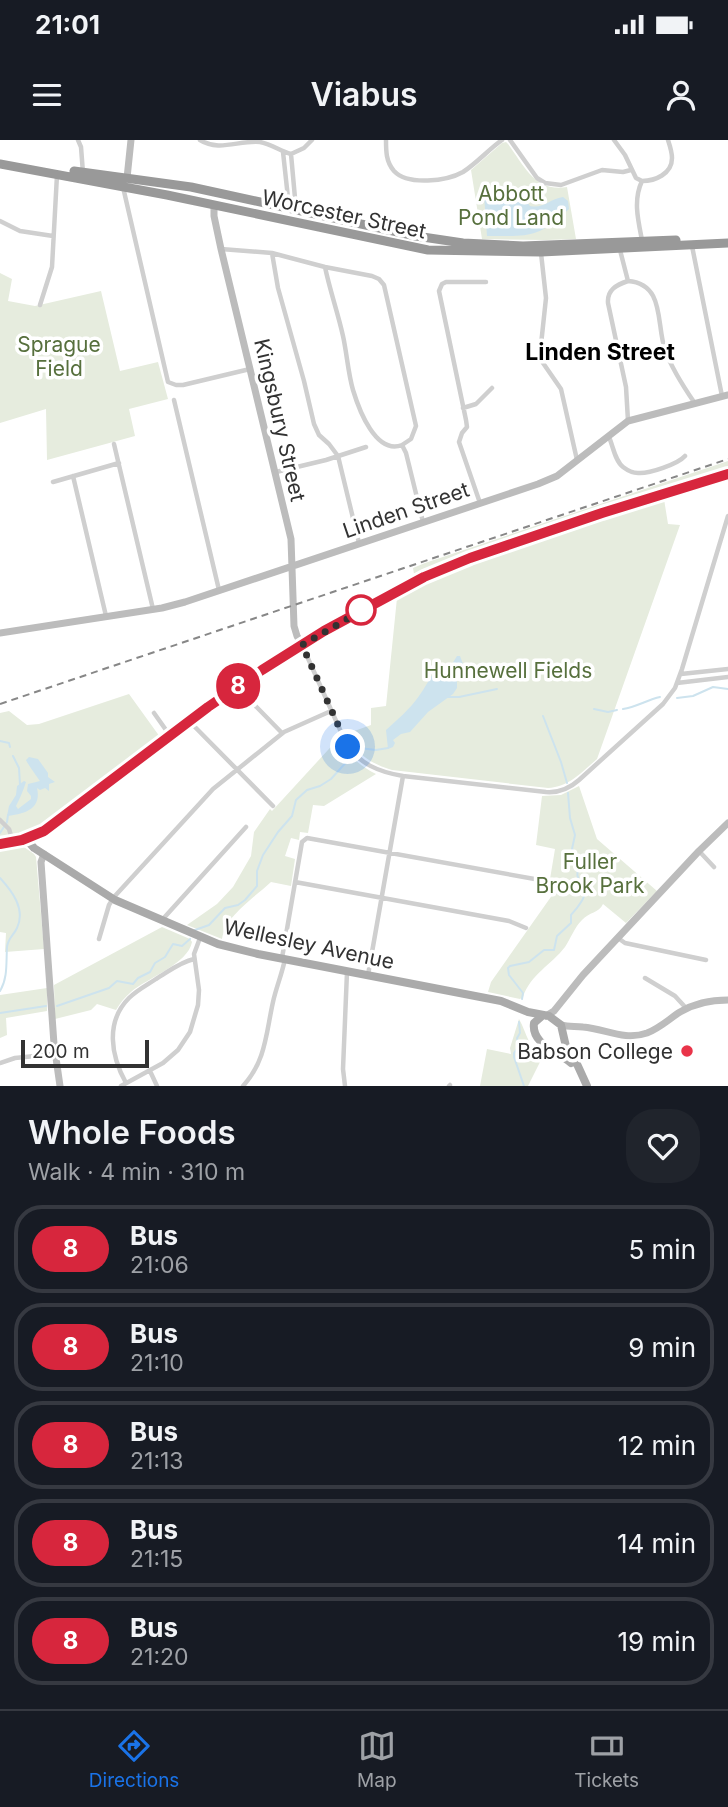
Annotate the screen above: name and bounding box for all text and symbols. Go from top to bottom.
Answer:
text: 21:01 [35,9,100,40]
text: Viabus [310,75,418,114]
icon: menu [28,76,66,114]
icon: person [662,76,700,114]
park label: Abbott Pond Land [458,181,564,230]
street label: Worcester Street [260,184,428,244]
park label: Sprague Field [17,332,101,381]
street label: Kingsbury Street [249,336,311,504]
district label: Linden Street [525,338,675,366]
street label: Linden Street [340,477,473,543]
unlabelled marker [346,595,376,625]
park label: Hunnewell Fields [424,658,592,683]
line badge: 8 [215,663,261,709]
text: 8 [230,671,246,700]
your location [330,729,365,764]
park label: Fuller Brook Park [536,849,645,898]
street label: Wellesley Avenue [221,914,397,974]
scale bar [21,1037,149,1069]
place label: Babson College [517,1039,673,1064]
text: 200 m [32,1040,90,1063]
marker: Babson College [679,1043,695,1059]
button: heart [626,1109,700,1183]
text: Whole Foods [28,1112,236,1152]
text: Walk · 4 min · 310 m [28,1158,245,1186]
text: Bus [130,1220,178,1251]
text: 8 [63,1234,78,1263]
text: 5 min [628,1234,696,1265]
text: 21:06 [130,1251,189,1279]
text: Bus [130,1318,178,1349]
text: 8 [63,1332,78,1361]
text: 9 min [628,1332,696,1363]
text: 21:10 [130,1349,184,1377]
text: Bus [130,1416,178,1447]
text: 8 [63,1430,78,1459]
text: 12 min [618,1430,696,1461]
text: 21:13 [130,1447,184,1475]
text: Bus [130,1514,178,1545]
text: 8 [63,1528,78,1557]
text: 14 min [617,1528,696,1559]
text: 21:15 [130,1545,183,1573]
text: Bus [130,1612,178,1643]
text: 8 [63,1626,78,1655]
text: 19 min [618,1626,696,1657]
text: 21:20 [130,1643,189,1671]
tab: Directions [89,1727,179,1792]
tab: Map [357,1727,397,1792]
tab: Tickets [574,1727,639,1792]

